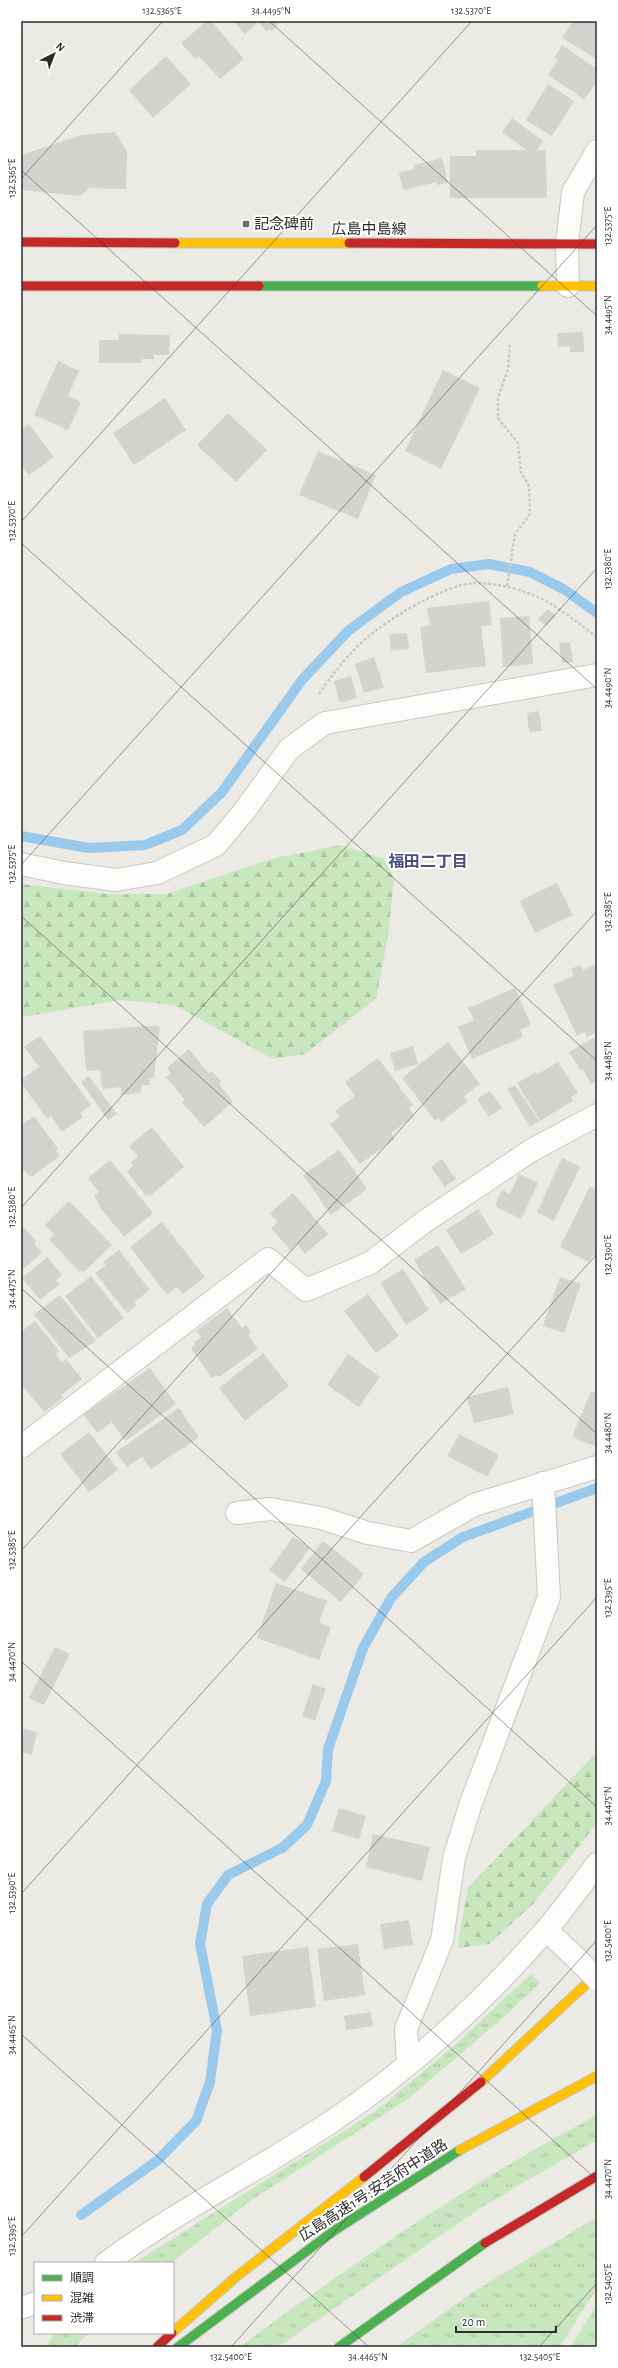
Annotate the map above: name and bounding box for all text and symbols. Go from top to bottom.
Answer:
text: 132.5365°E [142,6,182,16]
text: 34.4495°N [251,6,291,16]
text: 132.5370°E [451,6,491,16]
north arrow [34,34,74,74]
text: N [54,40,67,54]
text: 132.5365°E [7,158,17,198]
text: 132.5375°E [603,206,613,245]
place label: 記念碑前 [254,216,314,232]
marker: 記念碑前 [241,219,251,229]
street label: 広島中島線 [331,221,407,237]
text: 34.4495°N [603,295,613,335]
text: 132.5370°E [7,501,17,541]
text: 132.5380°E [603,549,613,589]
text: 34.4490°N [603,668,613,708]
text: 132.5375°E [7,844,17,883]
district label: 福田二丁目 [388,853,468,870]
text: 132.5385°E [603,892,613,932]
text: 34.4485°N [603,1041,613,1081]
text: 132.5380°E [7,1187,17,1227]
text: 132.5390°E [603,1235,613,1275]
text: 34.4475°N [7,1270,17,1308]
text: 34.4480°N [603,1413,613,1453]
text: 132.5385°E [7,1530,17,1570]
text: 132.5395°E [603,1578,613,1618]
text: 34.4470°N [7,1642,17,1682]
text: 34.4475°N [603,1787,613,1825]
text: 132.5390°E [7,1873,17,1913]
text: 132.5400°E [603,1920,613,1962]
text: 34.4465°N [7,2015,17,2055]
street label: 広島高速1号;安芸府中道路 [296,2136,450,2244]
text: 34.4470°N [603,2159,613,2199]
text: 132.5395°E [7,2216,17,2256]
legend [34,2262,174,2334]
text: 132.5405°E [603,2264,613,2304]
text: 順調 [70,2272,94,2284]
text: 混雑 [70,2291,94,2304]
scale bar [456,2308,556,2334]
text: 渋滞 [70,2312,94,2324]
text: 20 m [462,2316,485,2328]
text: 132.5400°E [210,2352,252,2362]
text: 34.4465°N [348,2352,388,2362]
text: 132.5405°E [520,2352,560,2362]

